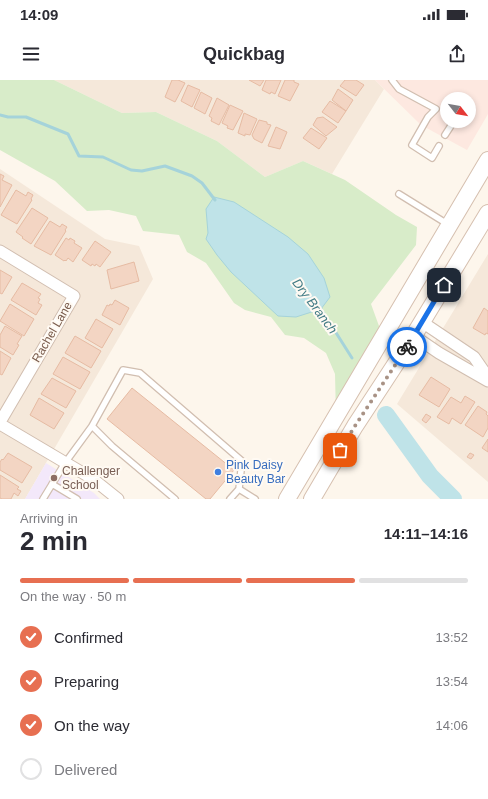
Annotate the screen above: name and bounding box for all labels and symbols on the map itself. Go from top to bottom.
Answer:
north arrow [440,92,476,128]
pin [427,268,461,302]
water label: Dry Branch [289,276,341,336]
street label: Rachel Lane [29,299,75,365]
courier [387,327,427,367]
pin [323,433,357,467]
place label: Pink Daisy Beauty Bar [226,458,285,486]
place label: Challenger School [62,464,120,492]
marker: Pink Daisy Beauty Bar [213,467,223,477]
marker: Challenger School [49,473,59,483]

